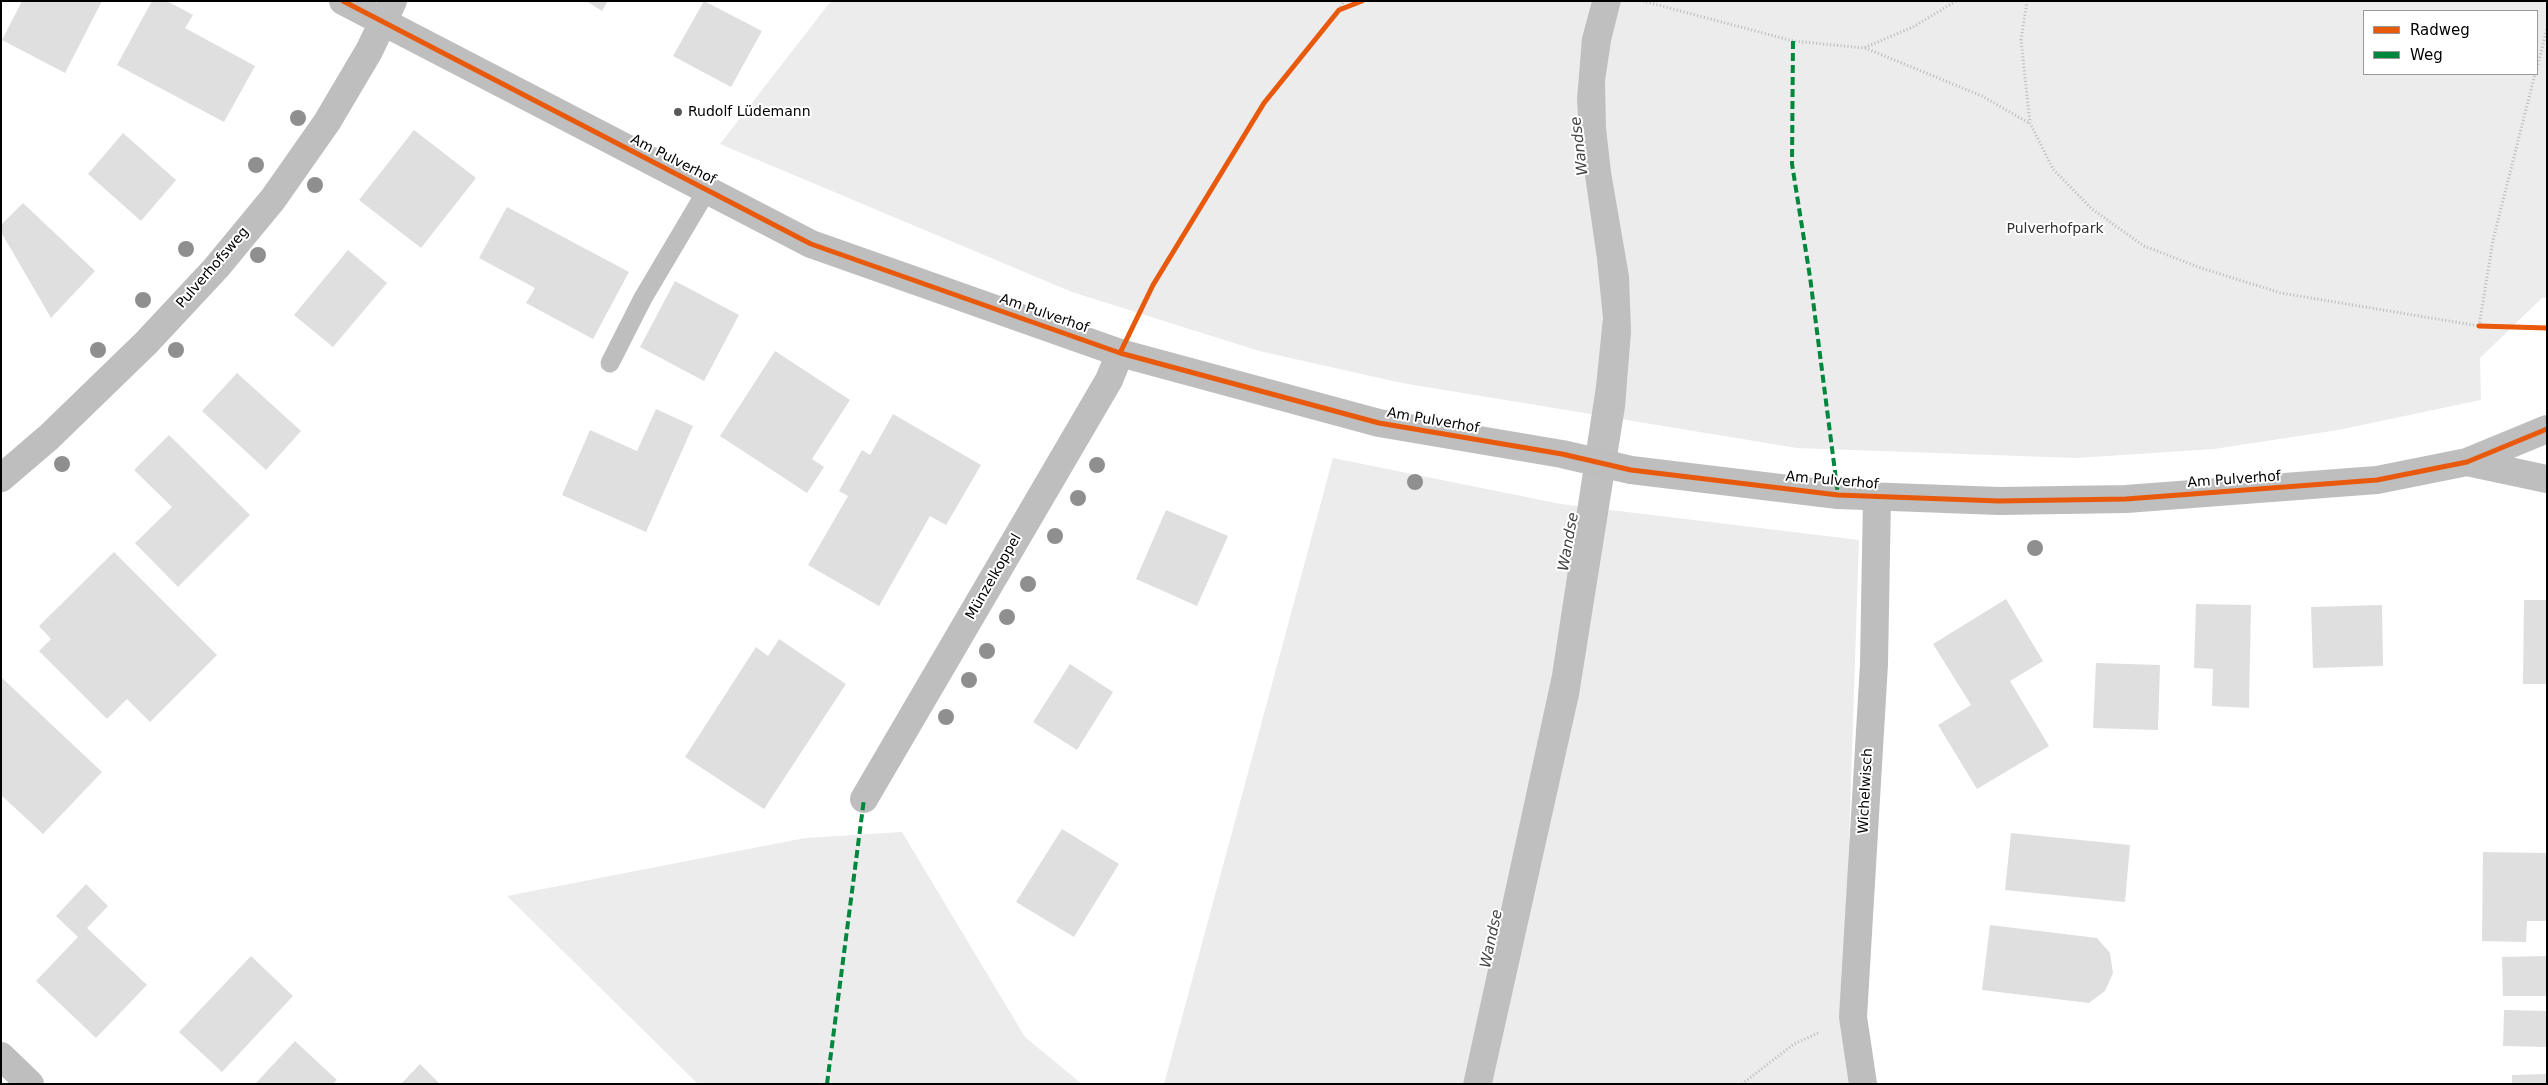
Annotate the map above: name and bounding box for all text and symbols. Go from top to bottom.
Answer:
legend [2363,10,2538,75]
text: Radweg [2410,21,2470,39]
text: Weg [2410,46,2443,64]
place label: Rudolf Lüdemann [688,104,811,120]
marker: Rudolf Lüdemann [672,106,684,118]
water label: Wandse [1567,115,1593,177]
street label: Am Pulverhof [628,131,718,189]
park label: Pulverhofpark [2006,221,2104,237]
street label: Pulverhofsweg [173,224,253,312]
street label: Am Pulverhof [997,291,1091,337]
street label: Am Pulverhof [1386,405,1480,437]
street label: Am Pulverhof [2187,468,2281,492]
street label: Am Pulverhof [1785,469,1879,493]
water label: Wandse [1555,511,1583,573]
street label: Münzelkoppel [963,531,1025,623]
street label: Wichelwisch [1855,748,1877,834]
water label: Wandse [1477,908,1507,970]

